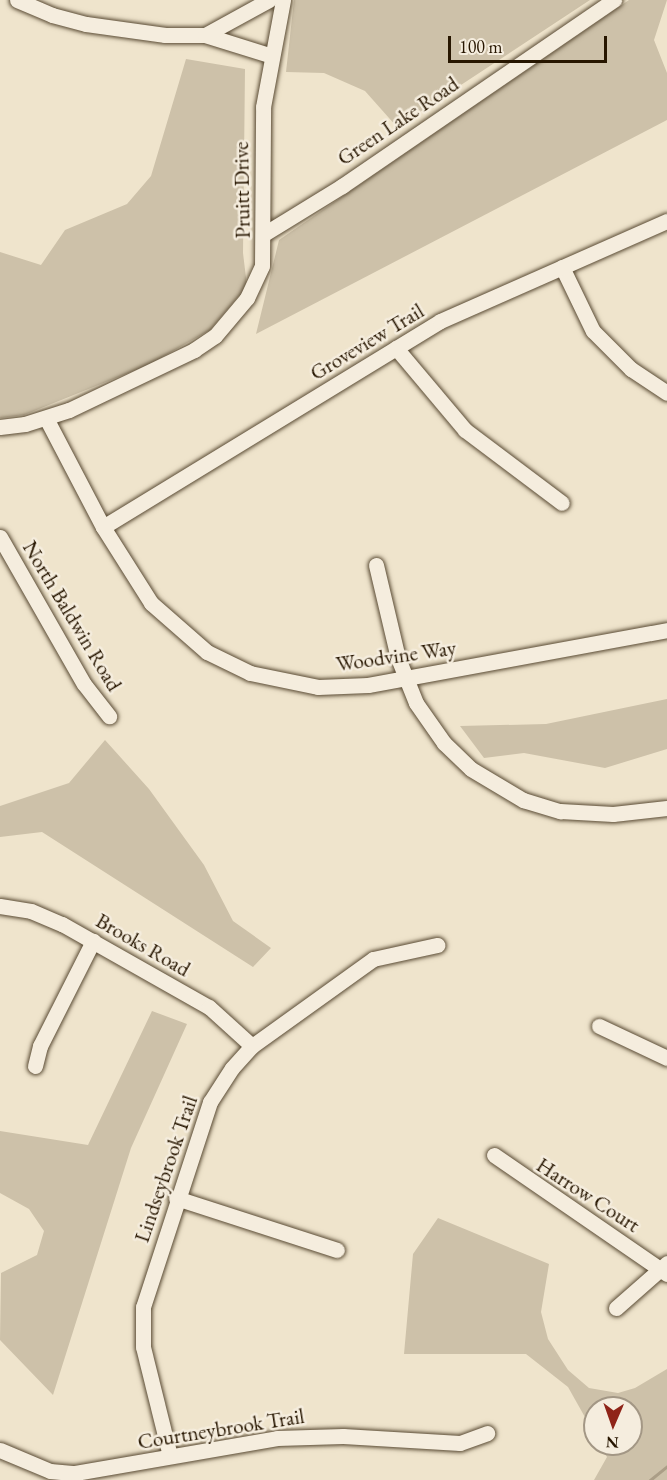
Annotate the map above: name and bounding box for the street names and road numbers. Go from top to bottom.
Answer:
street label: Green Lake Road [333,71,463,171]
street label: Pruitt Drive [229,141,255,239]
street label: Groveview Trail [306,298,428,386]
street label: North Baldwin Road [17,536,127,696]
street label: Woodvine Way [334,635,458,677]
street label: Brooks Road [91,908,195,982]
street label: Lindseybrook Trail [129,1092,203,1246]
street label: Harrow Court [532,1152,644,1238]
street label: Courtneybrook Trail [136,1403,306,1455]

